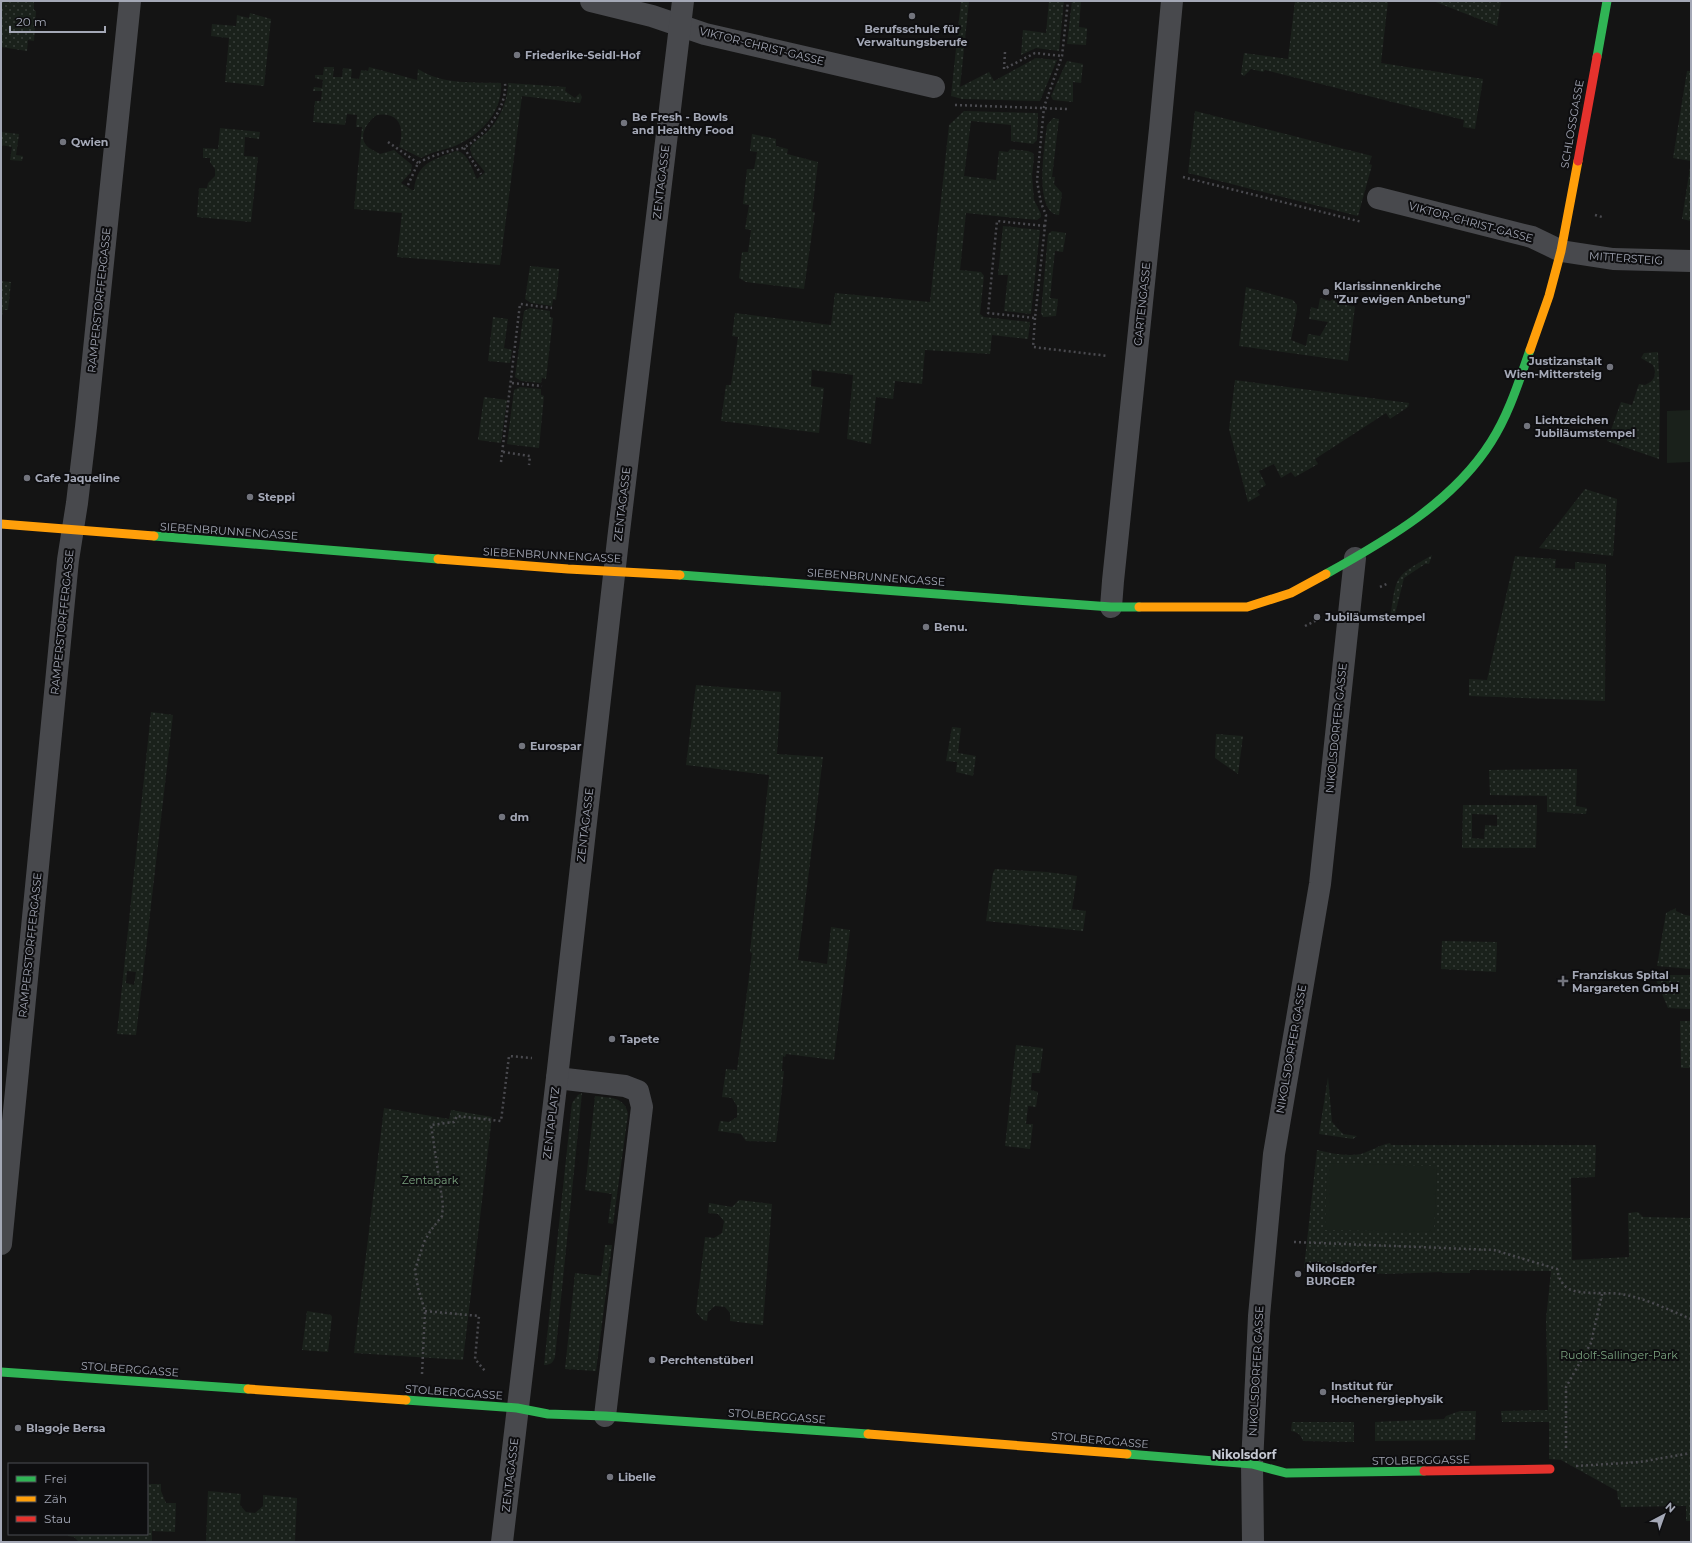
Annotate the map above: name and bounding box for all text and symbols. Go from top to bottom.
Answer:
scale bar [10,8,105,34]
marker: Berufsschule für Verwaltungsberufe [907,11,917,21]
text: 20 m [16,14,47,29]
place label: Berufsschule für Verwaltungsberufe [855,22,968,49]
street label: VIKTOR-CHRIST-GASSE [698,24,826,68]
place label: Friederike-Seidl-Hof [525,48,641,62]
marker: Friederike-Seidl-Hof [512,50,522,60]
street label: SCHLOSSGASSE [1557,79,1587,169]
place label: Be Fresh - Bowls and Healthy Food [632,110,734,137]
marker: Be Fresh - Bowls and Healthy Food [619,118,629,128]
place label: Qwien [71,135,108,149]
marker: Qwien [58,137,68,147]
street label: ZENTAGASSE [650,144,672,220]
street label: VIKTOR-CHRIST-GASSE [1407,199,1535,245]
street label: RAMPERSTORFFERGASSE [84,227,114,373]
street label: MITTERSTEIG [1589,248,1663,268]
street label: GARTENGASSE [1131,261,1153,347]
place label: Klarissinnenkirche "Zur ewigen Anbetung" [1334,279,1471,306]
marker: Klarissinnenkirche "Zur ewigen Anbetung" [1321,287,1331,297]
place label: Justizanstalt Wien-Mittersteig [1504,354,1602,381]
marker: Justizanstalt Wien-Mittersteig [1605,362,1615,372]
place label: Lichtzeichen Jubiläumstempel [1534,413,1635,440]
marker: Lichtzeichen Jubiläumstempel [1522,421,1532,431]
street label: ZENTAGASSE [611,466,633,542]
place label: Cafe Jaqueline [35,471,120,485]
marker: Cafe Jaqueline [22,473,32,483]
place label: Steppi [258,490,295,504]
marker: Steppi [245,492,255,502]
street label: SIEBENBRUNNENGASSE [159,519,299,543]
street label: SIEBENBRUNNENGASSE [482,544,622,566]
street label: RAMPERSTORFFERGASSE [47,549,77,695]
street label: SIEBENBRUNNENGASSE [806,565,946,589]
place label: Jubiläumstempel [1324,610,1425,624]
marker: Jubiläumstempel [1312,612,1322,622]
place label: Benu. [934,620,968,634]
marker: Benu. [921,622,931,632]
street label: NIKOLSDORFER GASSE [1322,662,1350,794]
place label: Eurospar [530,739,582,753]
marker: Eurospar [517,741,527,751]
street label: ZENTAGASSE [574,787,596,863]
place label: dm [510,810,529,824]
marker: dm [497,812,507,822]
street label: RAMPERSTORFFERGASSE [15,872,45,1018]
place label: Franziskus Spital Margareten GmbH [1572,968,1679,995]
marker: Franziskus Spital Margareten GmbH [1557,975,1569,987]
street label: NIKOLSDORFER GASSE [1273,983,1309,1115]
place label: Tapete [620,1032,659,1046]
marker: Tapete [607,1034,617,1044]
street label: ZENTAPLATZ [540,1086,562,1160]
park label: Zentapark [402,1173,459,1187]
place label: Nikolsdorfer BURGER [1306,1261,1377,1288]
marker: Nikolsdorfer BURGER [1293,1269,1303,1279]
street label: NIKOLSDORFER GASSE [1246,1305,1266,1437]
park label: Rudolf-Sallinger-Park [1560,1348,1678,1362]
place label: Perchtenstüberl [660,1353,753,1367]
marker: Perchtenstüberl [647,1355,657,1365]
street label: STOLBERGGASSE [81,1359,179,1379]
place label: Institut für Hochenergiephysik [1331,1379,1444,1406]
street label: STOLBERGGASSE [405,1382,503,1402]
marker: Institut für Hochenergiephysik [1318,1387,1328,1397]
street label: STOLBERGGASSE [728,1406,826,1426]
place label: Blagoje Bersa [26,1421,106,1435]
marker: Blagoje Bersa [13,1423,23,1433]
street label: STOLBERGGASSE [1051,1429,1149,1451]
street label: ZENTAGASSE [499,1437,521,1513]
district label: Nikolsdorf [1212,1447,1278,1462]
street label: STOLBERGGASSE [1372,1452,1470,1468]
legend [8,1463,148,1535]
place label: Libelle [618,1470,656,1484]
text: Frei [44,1471,67,1486]
marker: Libelle [605,1472,615,1482]
text: Zäh [44,1491,67,1506]
north arrow [1644,1495,1684,1535]
text: N [1663,1499,1679,1516]
text: Stau [44,1511,71,1526]

